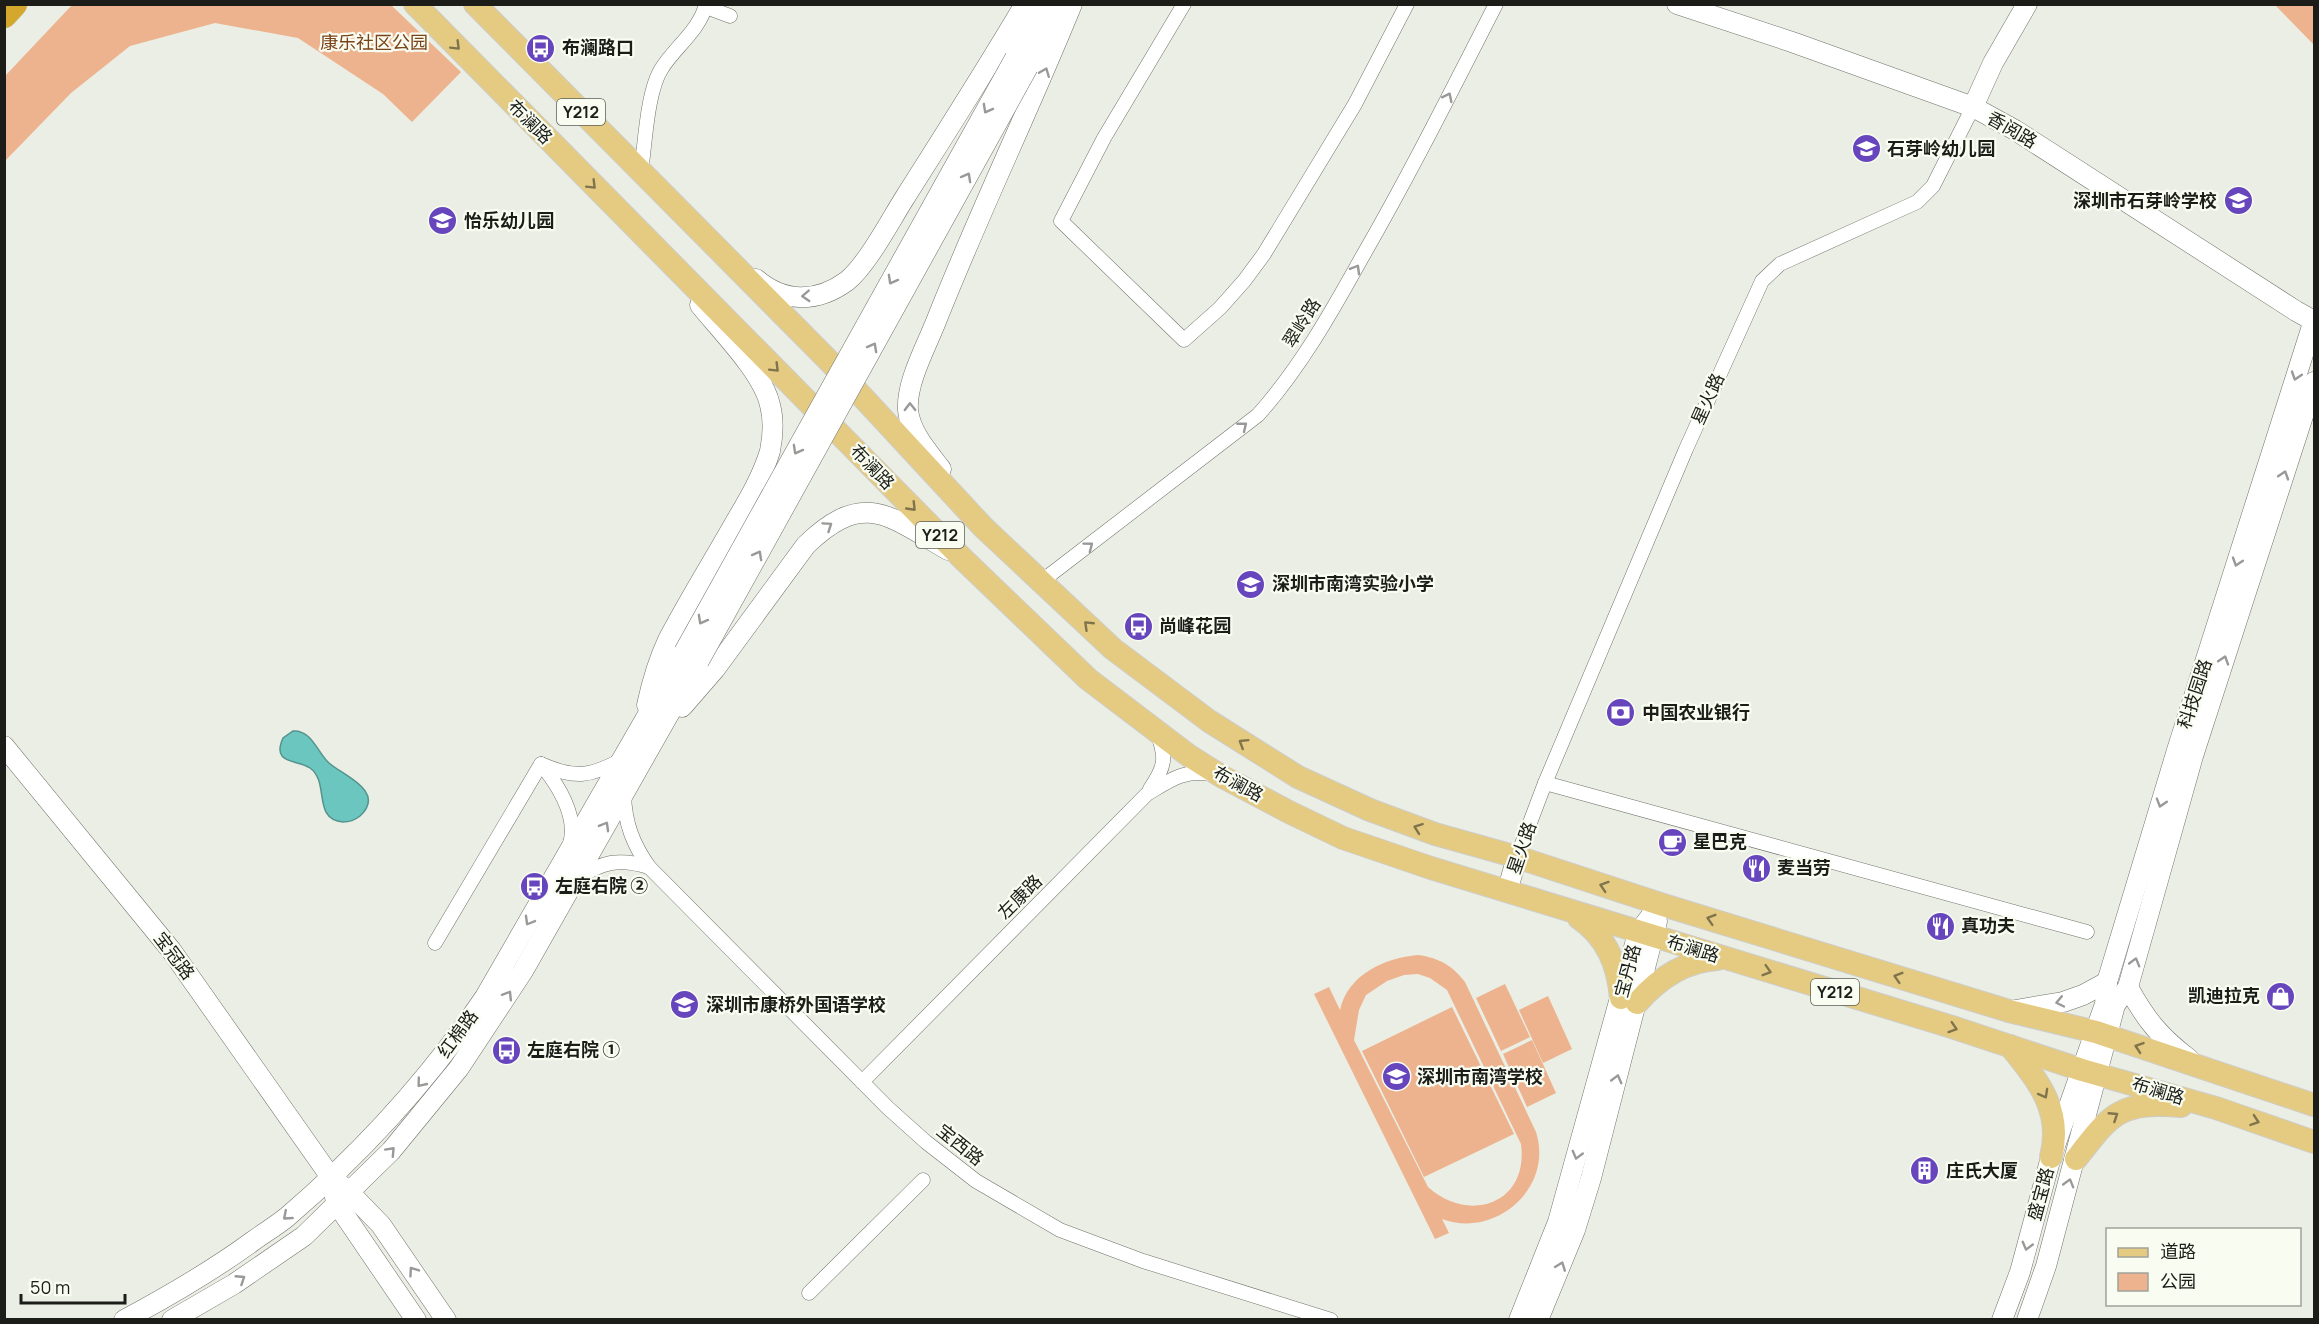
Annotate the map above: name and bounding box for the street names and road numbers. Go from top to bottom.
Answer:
street label: 布澜路 [503,94,558,149]
road number: Y212 [557,99,605,125]
street label: 香阅路 [1983,105,2042,153]
street label: 翠岭路 [1277,293,1326,352]
street label: 星火路 [1685,369,1729,428]
street label: 布澜路 [845,439,900,494]
road number: Y212 [916,522,964,548]
street label: 科技园路 [2172,656,2217,732]
street label: 布澜路 [1209,760,1268,807]
street label: 星火路 [1501,818,1541,877]
street label: 左康路 [992,869,1047,924]
street label: 宝冠路 [149,927,201,984]
street label: 布澜路 [1664,929,1723,967]
street label: 宝丹路 [1608,942,1646,1000]
road number: Y212 [1811,979,1859,1005]
street label: 红棉路 [432,1005,483,1062]
street label: 布澜路 [2129,1071,2188,1109]
street label: 宝西路 [932,1118,989,1171]
street label: 盛宝路 [2021,1165,2059,1223]

